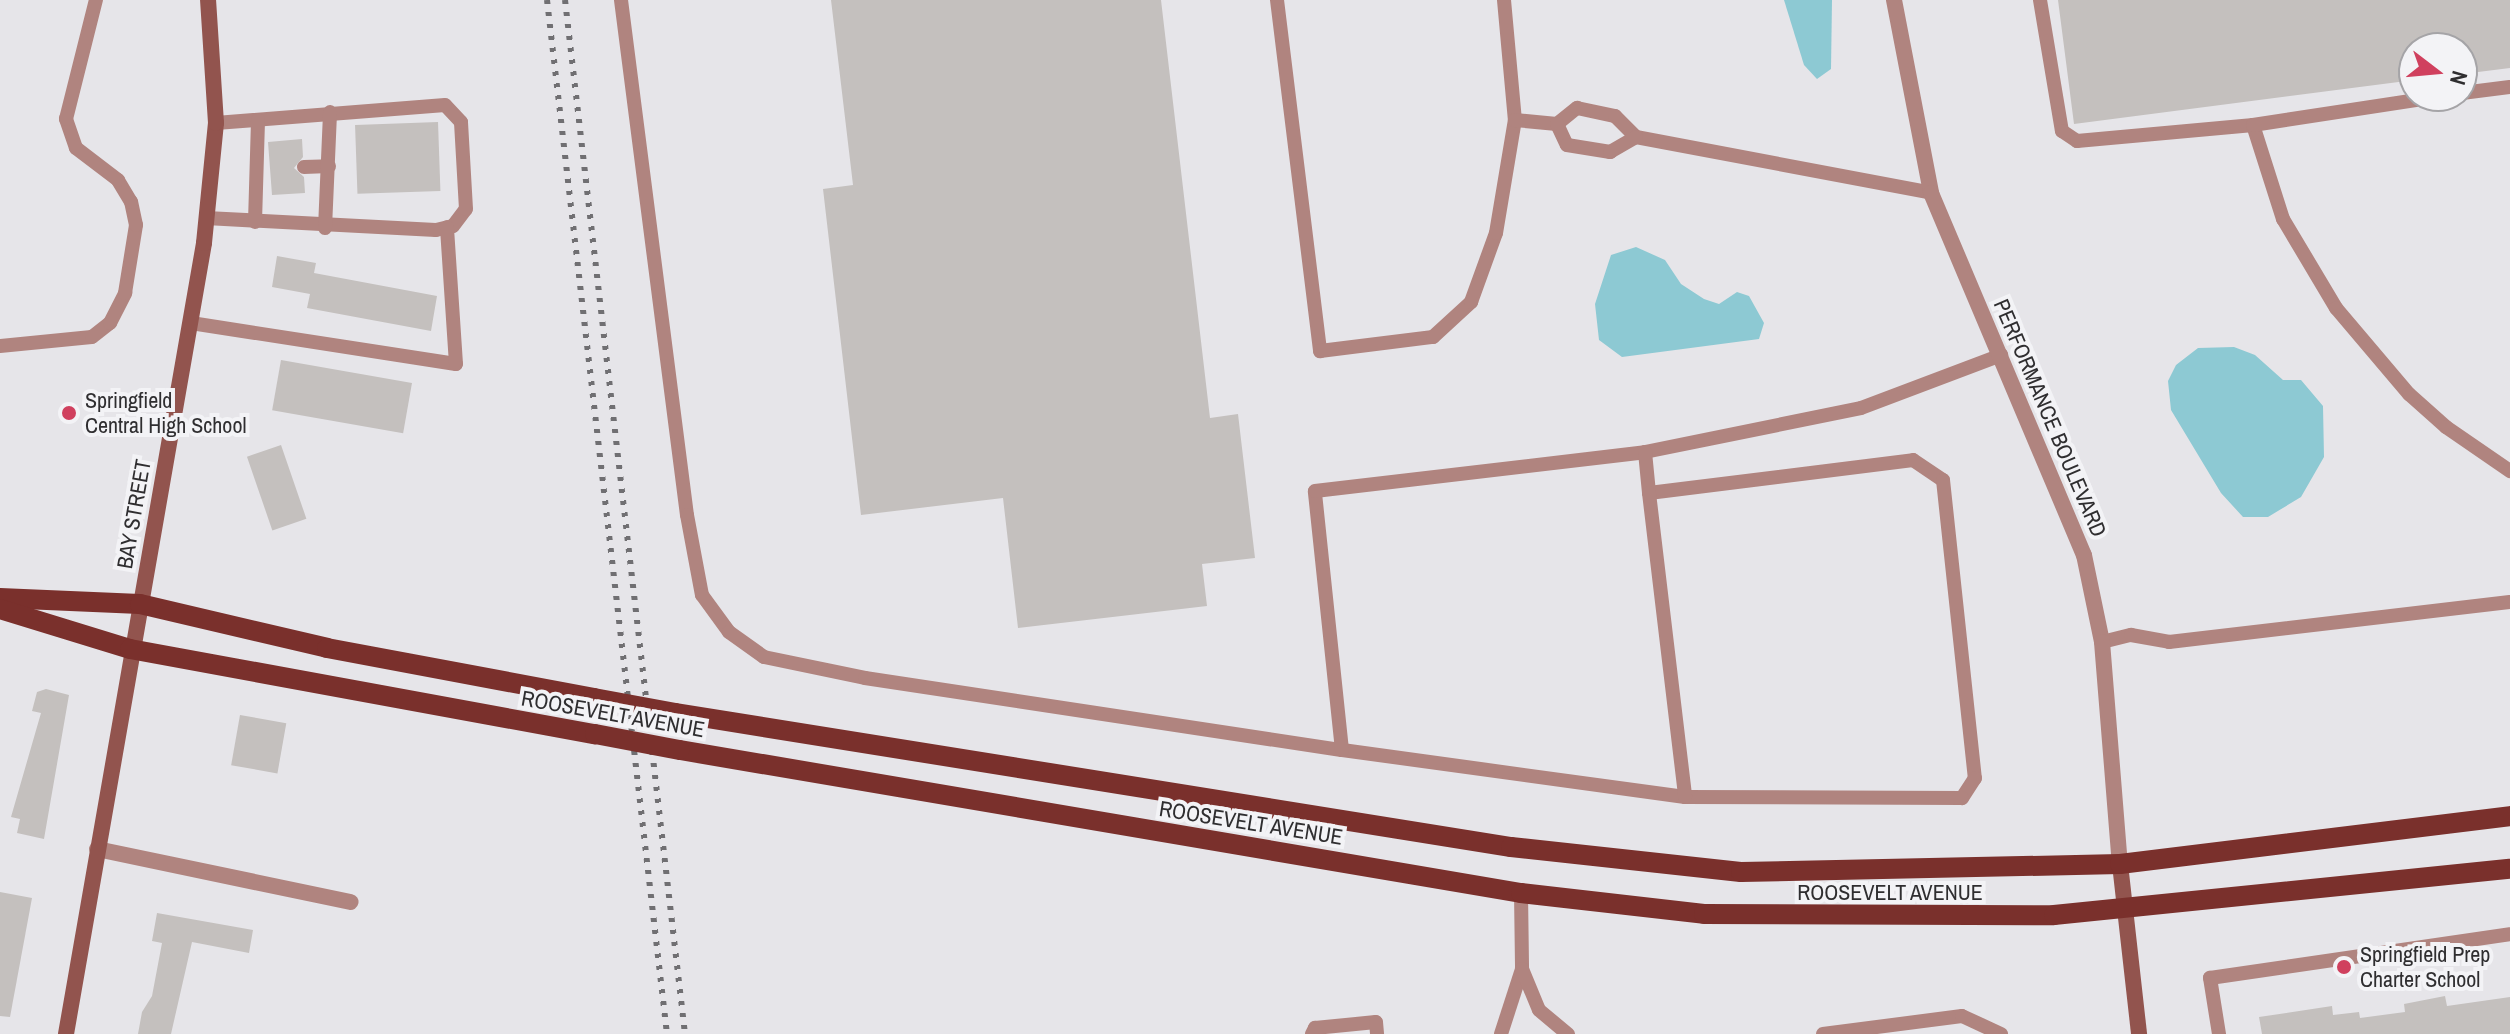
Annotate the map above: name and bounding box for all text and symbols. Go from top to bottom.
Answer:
north arrow [2398,32,2478,112]
text: N [2443,68,2475,88]
street label: PERFORMANCE BOULEVARD [1988,295,2112,541]
place label: Springfield Central High School [85,387,246,438]
marker: Springfield Central High School [60,404,78,422]
street label: BAY STREET [111,457,157,571]
street label: ROOSEVELT AVENUE [519,685,707,743]
street label: ROOSEVELT AVENUE [1157,795,1345,851]
street label: ROOSEVELT AVENUE [1797,880,1983,906]
place label: Springfield Prep Charter School [2360,941,2490,992]
marker: Springfield Prep Charter School [2335,958,2353,976]

